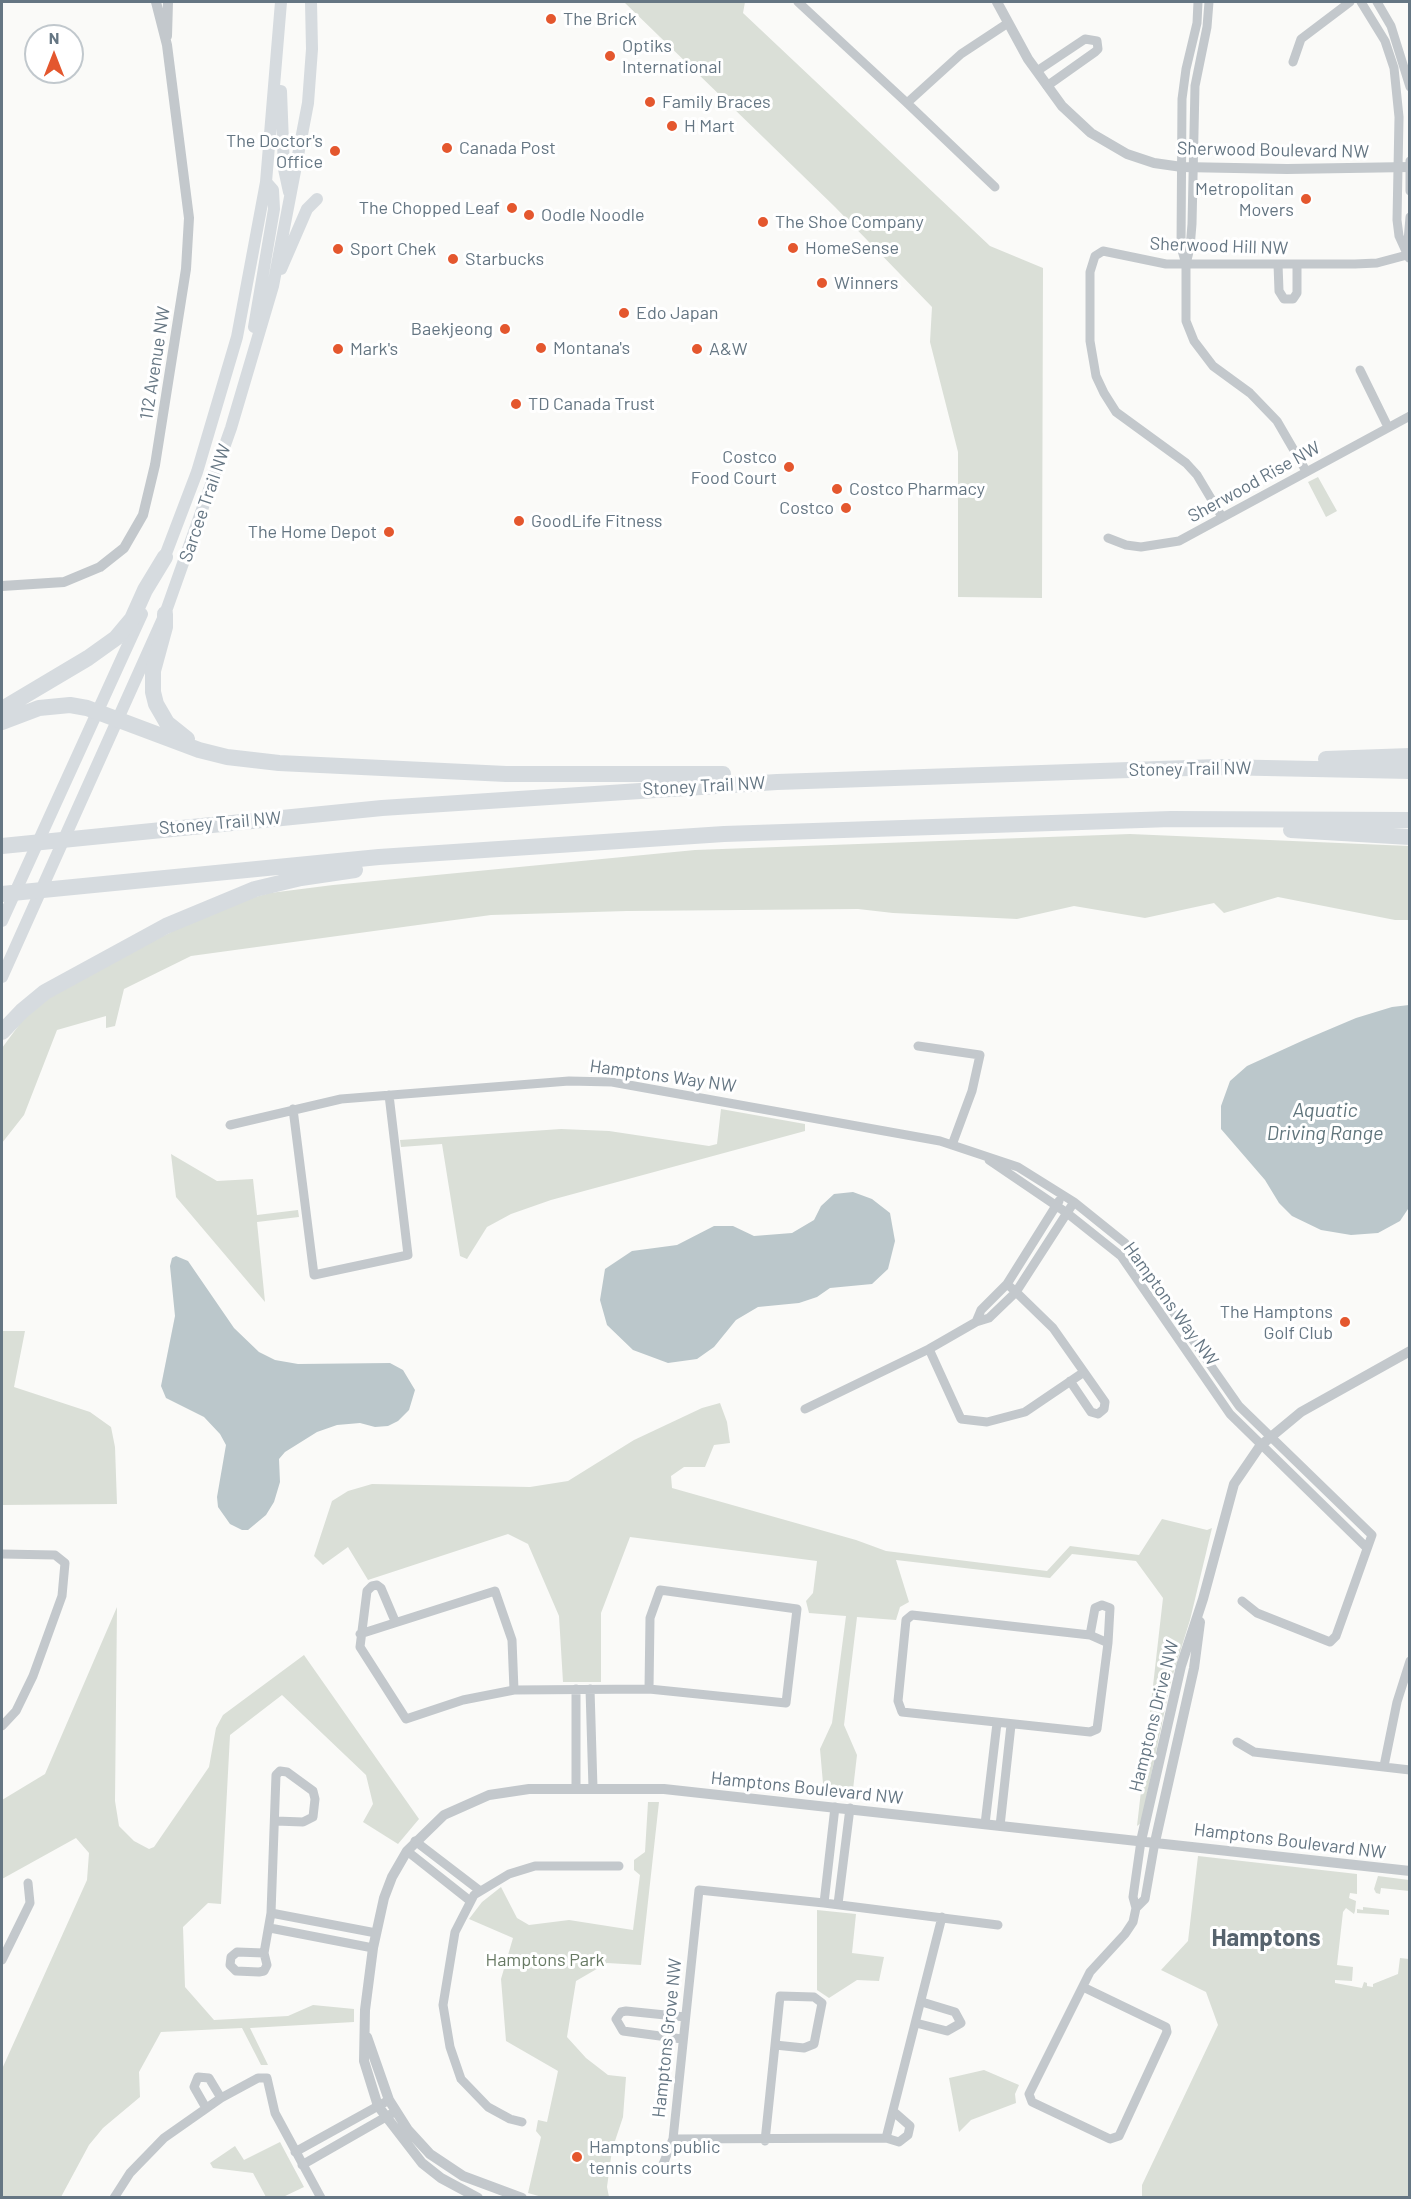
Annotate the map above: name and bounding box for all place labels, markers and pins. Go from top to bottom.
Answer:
place label: The Brick [563,8,637,30]
marker: The Brick [544,12,558,26]
place label: Optiks International [622,35,722,78]
marker: Optiks International [603,49,617,63]
place label: Family Braces [662,91,771,113]
marker: Family Braces [643,95,657,109]
place label: H Mart [684,115,735,137]
marker: H Mart [665,119,679,133]
place label: The Doctor's Office [226,130,323,172]
place label: Canada Post [459,137,556,159]
marker: Canada Post [440,141,454,155]
marker: The Doctor's Office [328,144,342,158]
place label: Metropolitan Movers [1195,178,1294,220]
marker: Metropolitan Movers [1299,192,1313,206]
place label: The Chopped Leaf [359,197,500,219]
marker: The Chopped Leaf [505,201,519,215]
place label: Oodle Noodle [541,204,644,226]
marker: Oodle Noodle [522,208,536,222]
place label: The Shoe Company [775,211,924,233]
marker: The Shoe Company [756,215,770,229]
place label: HomeSense [805,237,899,259]
place label: Sport Chek [350,238,436,260]
marker: HomeSense [786,241,800,255]
marker: Sport Chek [331,242,345,256]
place label: Starbucks [465,248,544,270]
marker: Starbucks [446,252,460,266]
place label: Winners [834,272,898,294]
marker: Winners [815,276,829,290]
place label: Edo Japan [636,302,719,324]
marker: Edo Japan [617,306,631,320]
place label: Baekjeong [411,318,493,340]
marker: Baekjeong [498,322,512,336]
place label: Montana's [553,337,630,359]
place label: Mark's [350,338,398,360]
place label: A&W [709,338,748,360]
marker: Montana's [534,341,548,355]
marker: Mark's [331,342,345,356]
marker: A&W [690,342,704,356]
place label: TD Canada Trust [528,393,655,415]
marker: TD Canada Trust [509,397,523,411]
place label: Costco Food Court [691,446,777,488]
marker: Costco Food Court [782,460,796,474]
place label: Costco Pharmacy [849,478,985,500]
marker: Costco Pharmacy [830,482,844,496]
place label: Costco [779,497,834,519]
marker: Costco [839,501,853,515]
place label: GoodLife Fitness [531,510,662,532]
marker: GoodLife Fitness [512,514,526,528]
place label: The Home Depot [248,521,377,543]
marker: The Home Depot [382,525,396,539]
place label: The Hamptons Golf Club [1220,1301,1333,1344]
marker: The Hamptons Golf Club [1338,1315,1352,1329]
place label: Hamptons public tennis courts [589,2136,720,2178]
marker: Hamptons public tennis courts [570,2150,584,2164]

